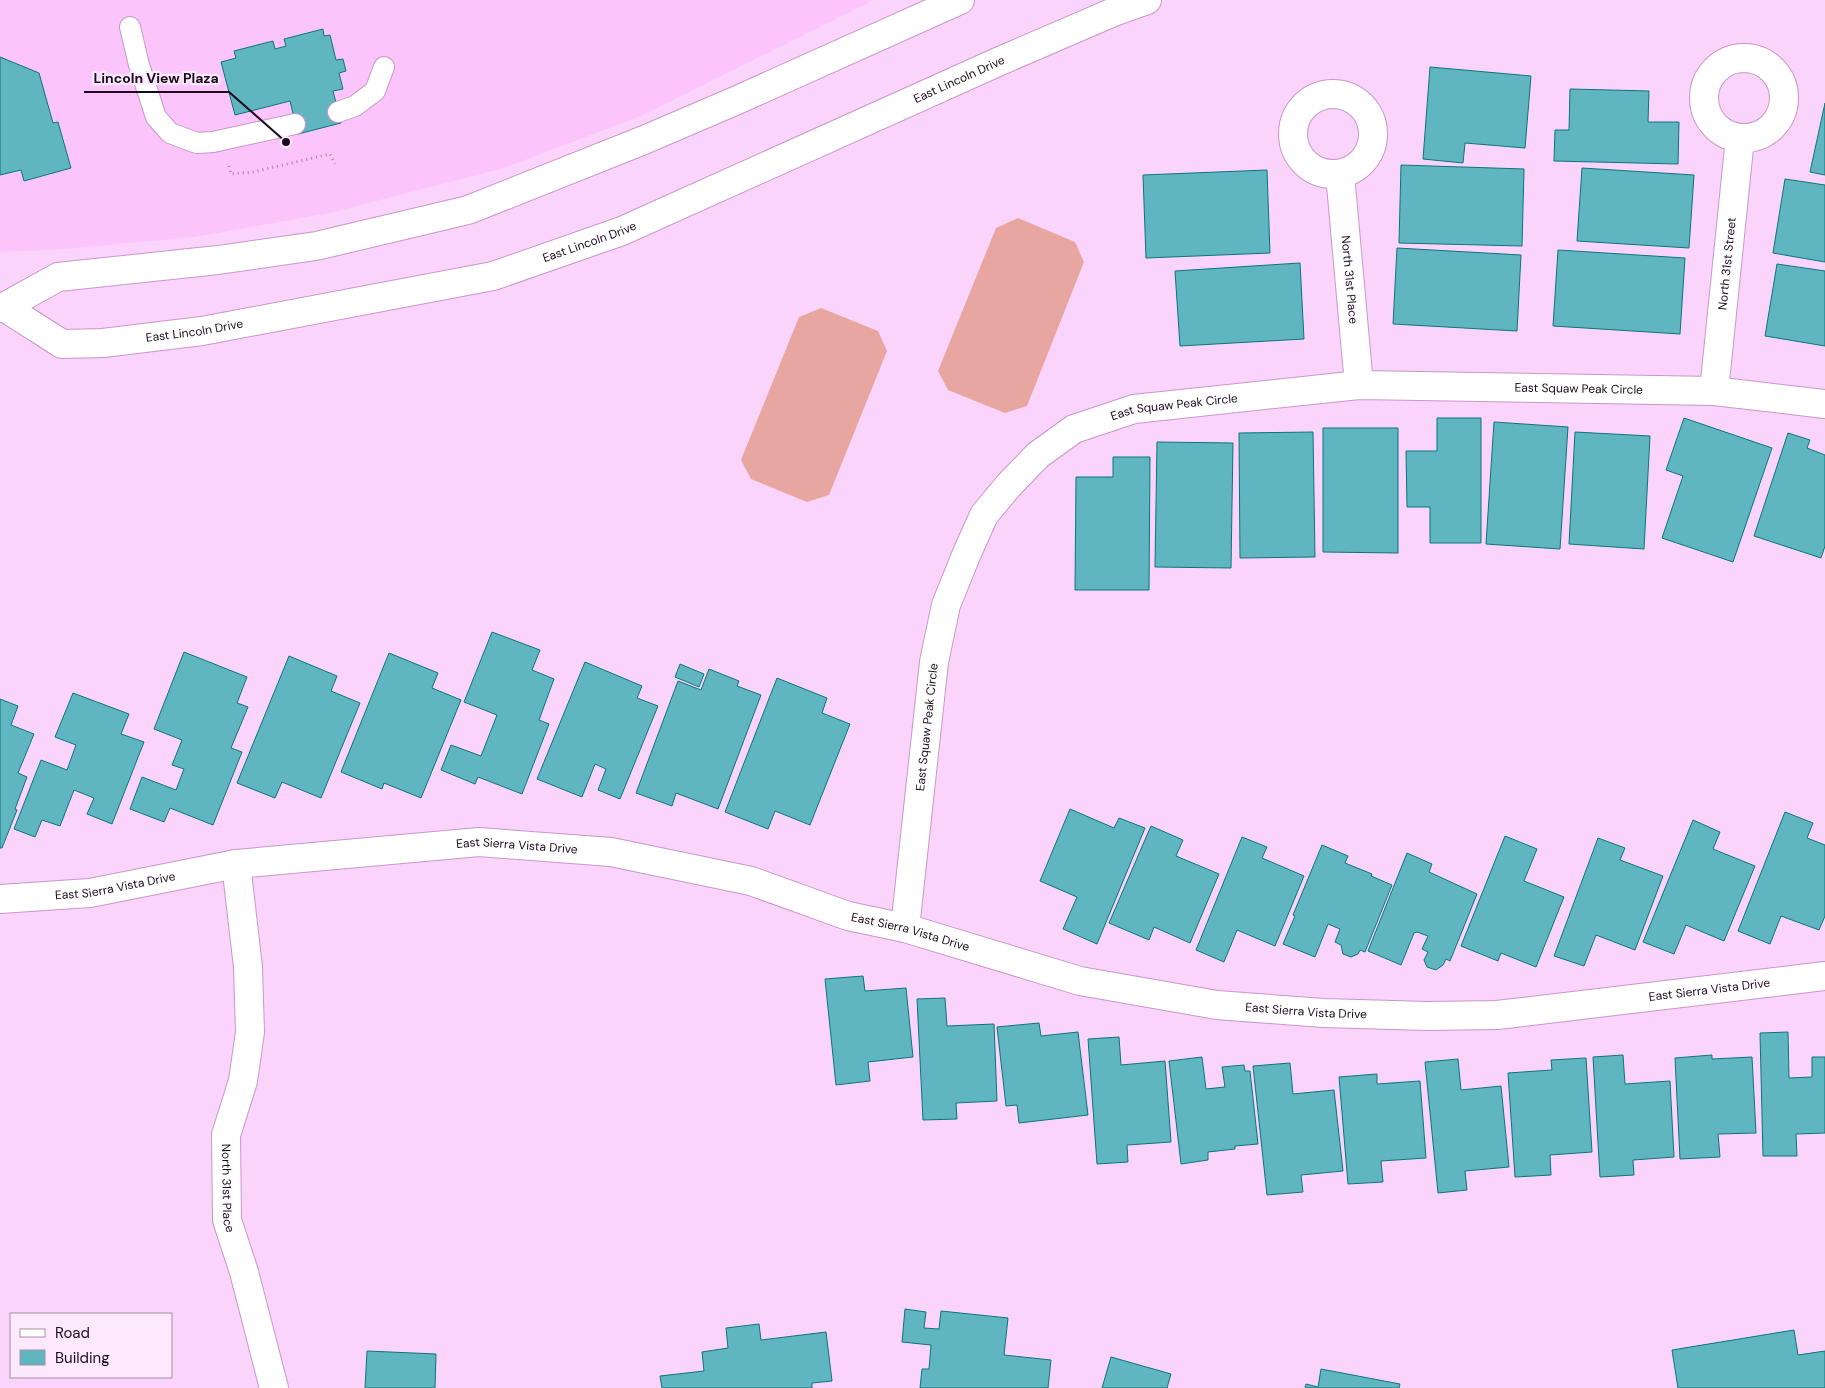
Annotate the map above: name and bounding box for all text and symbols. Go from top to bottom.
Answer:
street label: East Lincoln Drive [911,52,1007,107]
callout: Lincoln View Plaza [84,63,229,92]
text: Lincoln View Plaza [93,69,219,87]
street label: North 31st Street [1714,216,1740,311]
street label: East Lincoln Drive [541,218,639,266]
street label: North 31st Place [1338,235,1361,325]
street label: East Lincoln Drive [145,315,245,346]
street label: East Squaw Peak Circle [1514,380,1643,398]
street label: East Squaw Peak Circle [1108,390,1239,424]
street label: East Squaw Peak Circle [912,662,942,792]
street label: East Sierra Vista Drive [455,834,578,857]
street label: East Sierra Vista Drive [54,868,177,903]
street label: East Sierra Vista Drive [850,909,972,955]
street label: East Sierra Vista Drive [1648,975,1771,1005]
street label: East Sierra Vista Drive [1245,999,1367,1022]
street label: North 31st Place [218,1144,239,1235]
legend [10,1313,172,1378]
text: Road [55,1323,90,1343]
text: Building [55,1348,110,1368]

